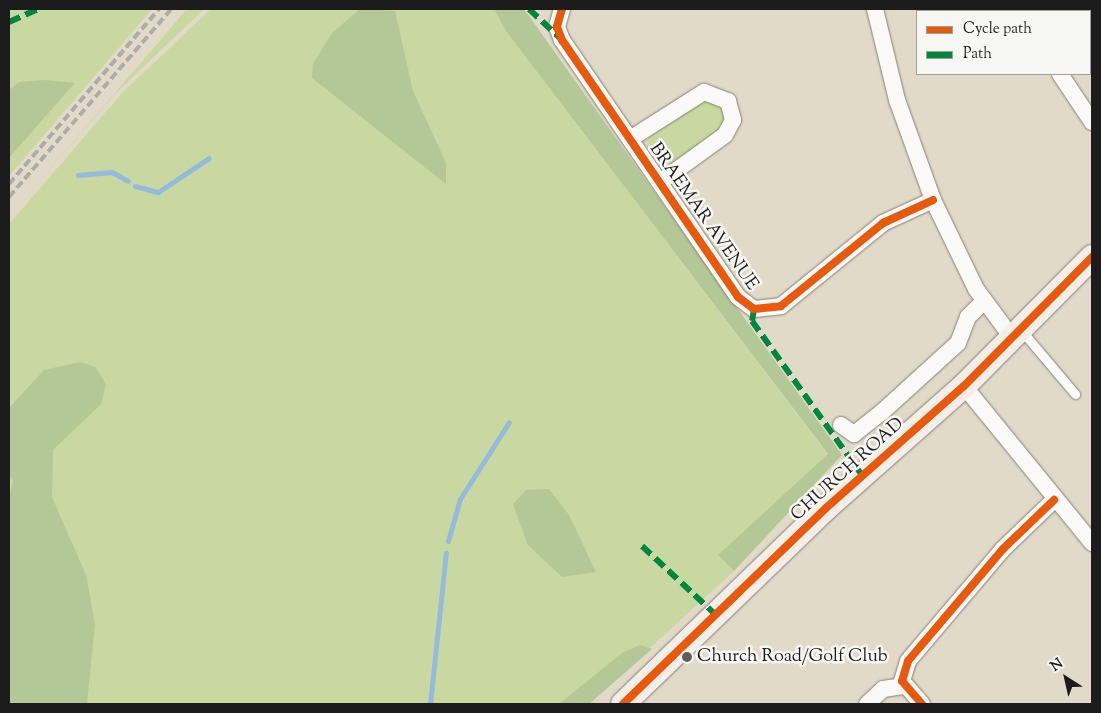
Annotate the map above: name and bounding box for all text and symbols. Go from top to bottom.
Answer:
legend [916,10,1091,75]
text: Cycle path [963,19,1032,40]
text: Path [963,44,992,65]
street label: BRAEMAR AVENUE [644,139,762,295]
street label: CHURCH ROAD [787,414,909,526]
place label: Church Road/Golf Club [697,646,887,668]
marker: Church Road/Golf Club [681,651,693,663]
north arrow [1041,653,1091,703]
text: N [1047,654,1068,677]

